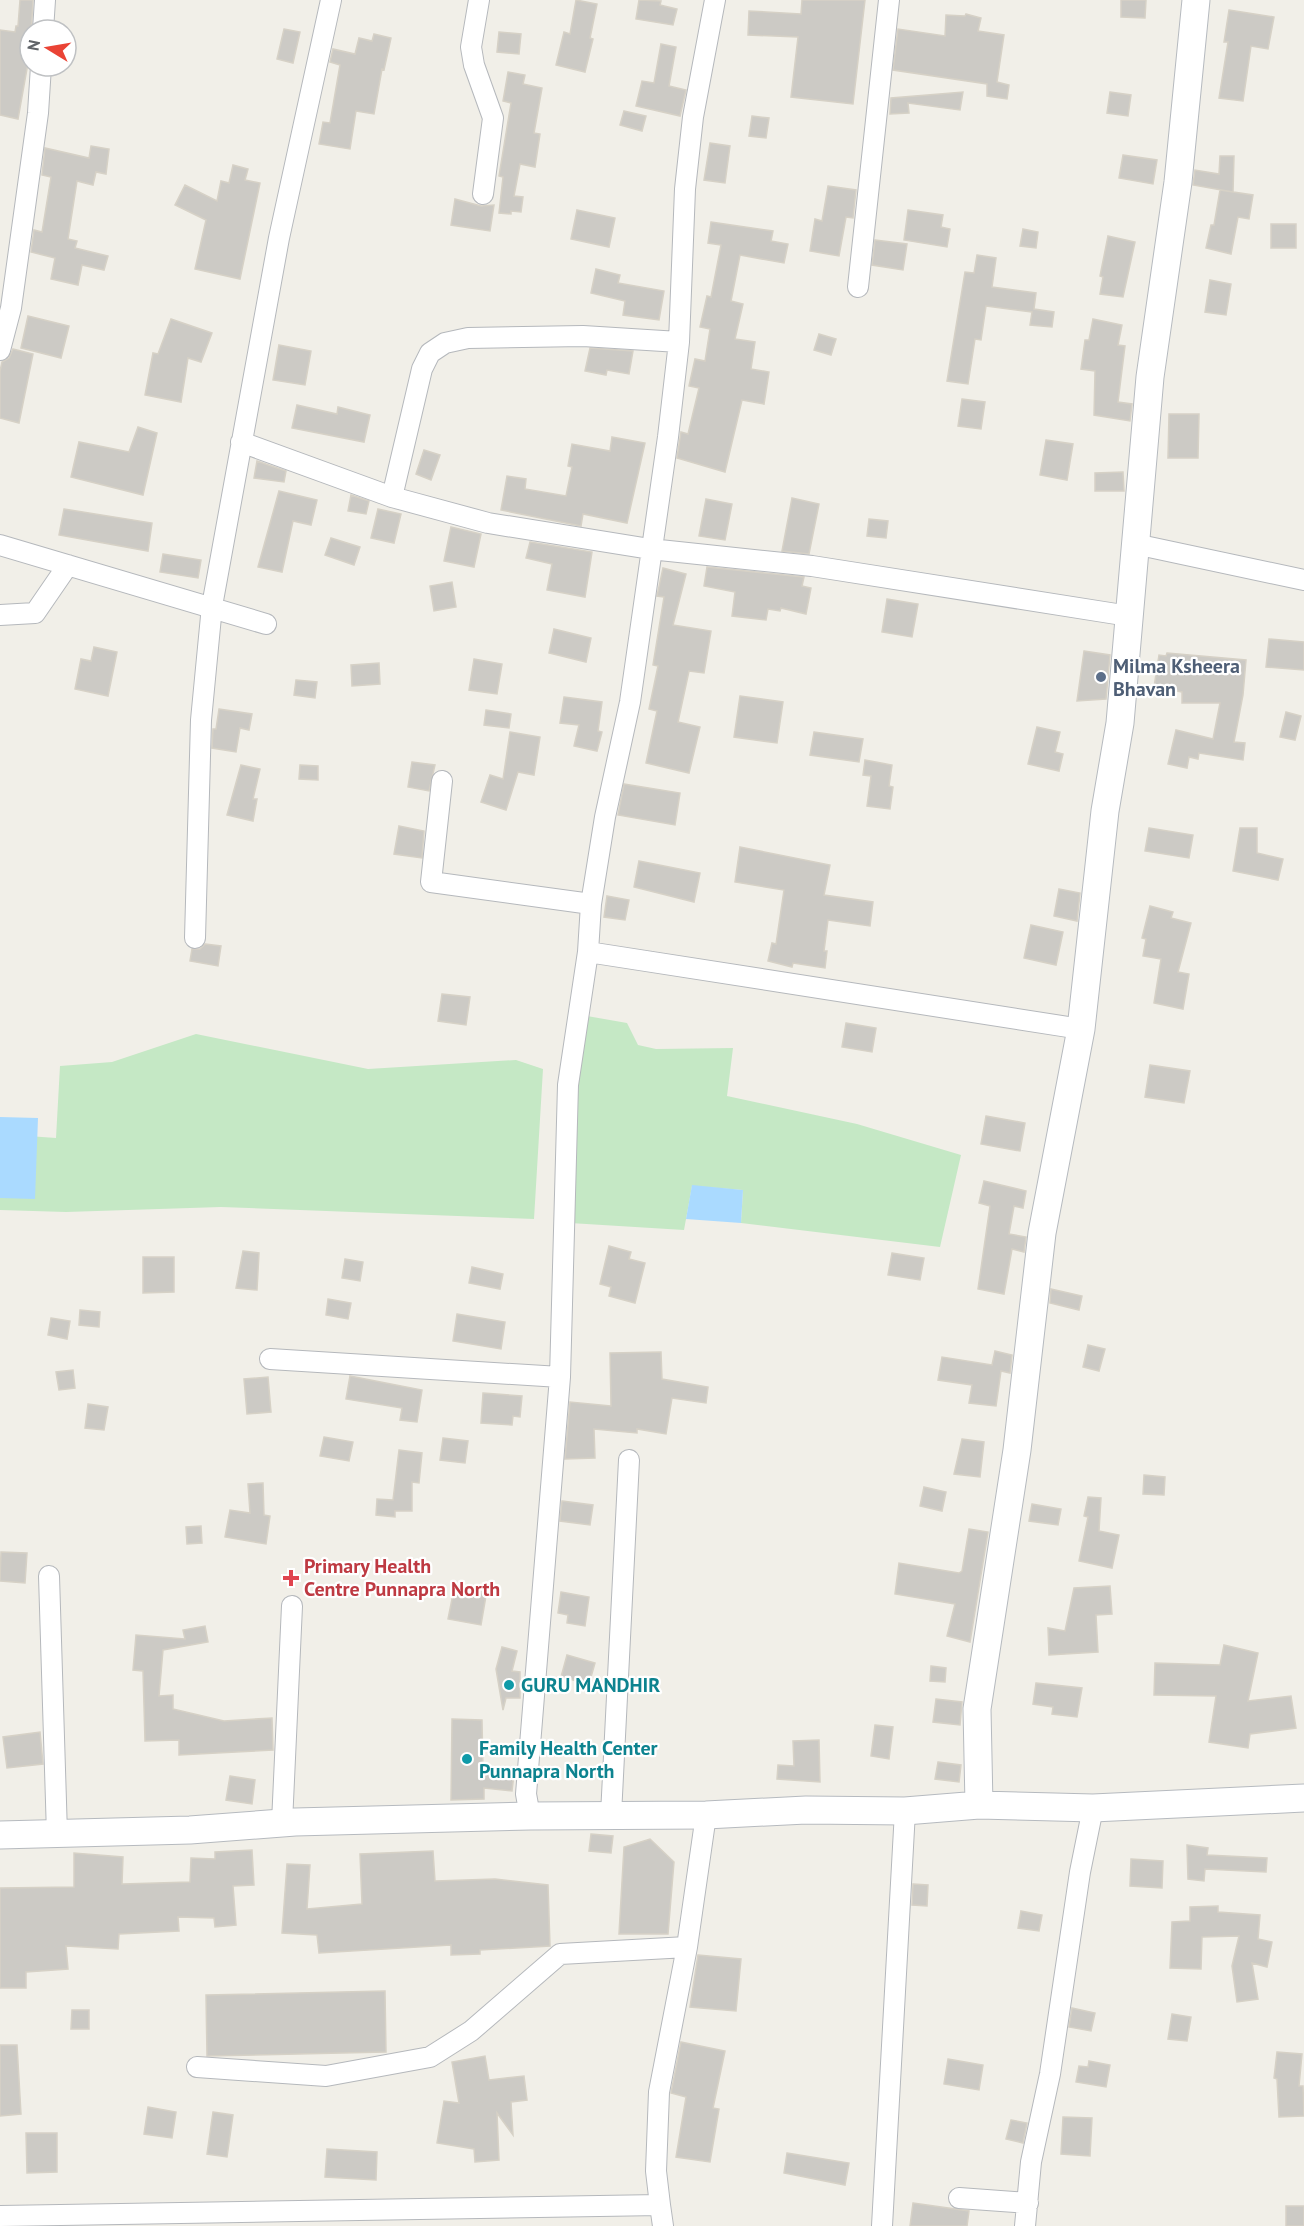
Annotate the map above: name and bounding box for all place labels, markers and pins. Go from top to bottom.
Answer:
place label: Milma Ksheera Bhavan [1113,653,1240,702]
marker: Milma Ksheera Bhavan [1094,670,1108,684]
place label: Primary Health Centre Punnapra North [304,1553,500,1602]
marker: Primary Health Centre Punnapra North [282,1569,300,1587]
place label: GURU MANDHIR [521,1672,660,1698]
marker: GURU MANDHIR [502,1678,516,1692]
place label: Family Health Center Punnapra North [479,1735,658,1784]
marker: Family Health Center Punnapra North [460,1752,474,1766]

